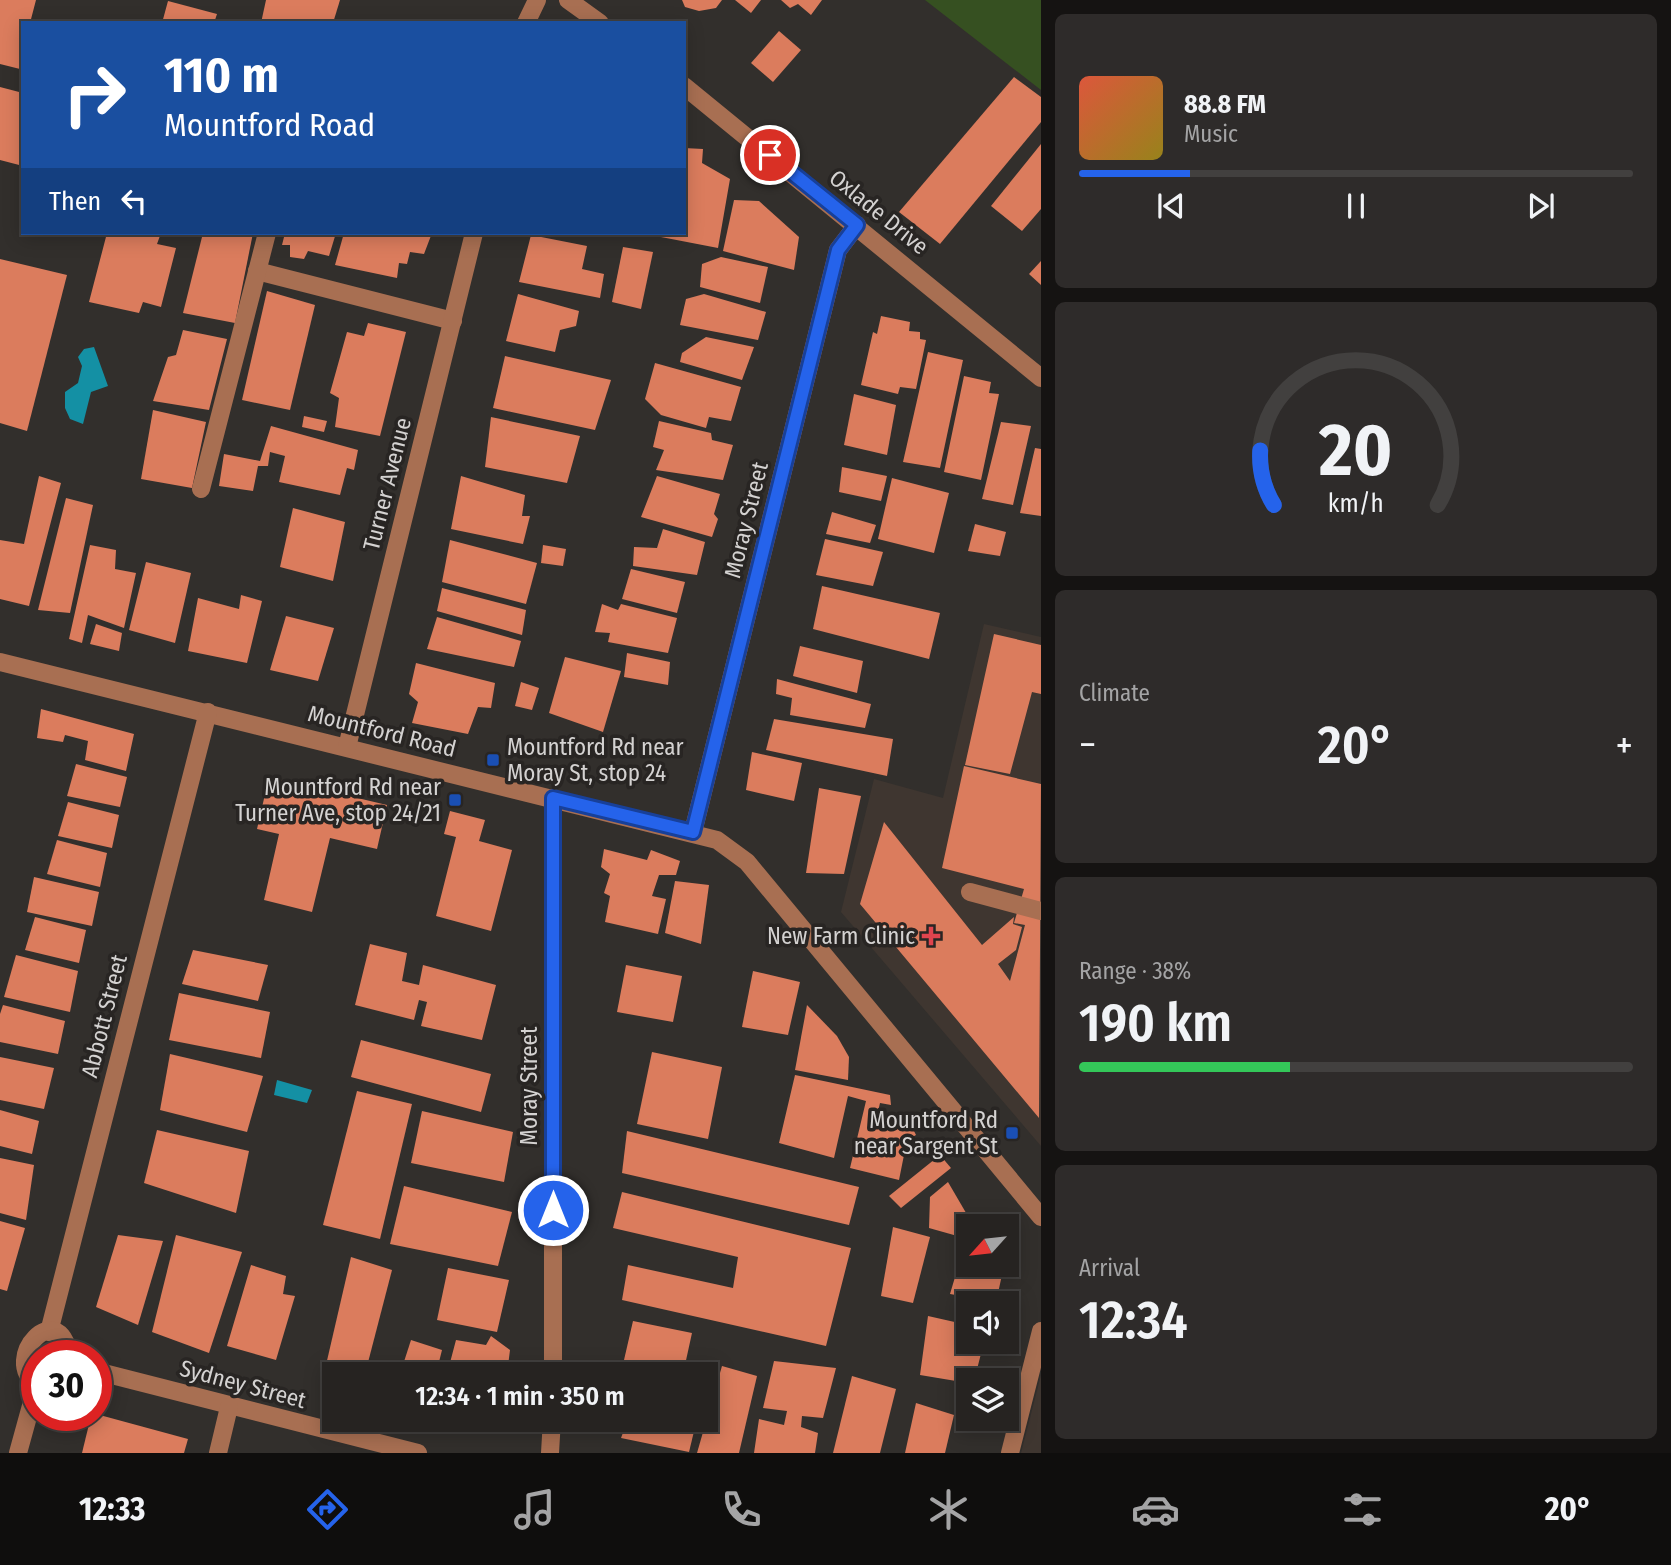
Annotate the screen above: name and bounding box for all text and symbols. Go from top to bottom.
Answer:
text: 110 m [164,46,279,105]
icon: right [49,49,140,140]
text: 88.8 FM [1184,89,1266,120]
text: Mountford Road [164,106,375,144]
text: Music [1184,120,1238,148]
pin [740,125,800,185]
icon: arrive [751,136,789,174]
street label: Oxlade Drive [824,164,934,260]
icon: left [115,182,153,220]
text: Then [49,186,101,217]
icon: previous [1152,187,1190,225]
icon: pause [1337,187,1375,225]
icon: next [1522,187,1560,225]
text: 20 [1318,407,1393,494]
street label: Turner Avenue [357,415,417,553]
street label: Moray Street [718,458,774,581]
text: km/h [1328,488,1384,518]
text: Climate [1079,679,1150,707]
street label: Mountford Road [305,699,459,763]
text: 20° [1318,714,1394,777]
text: − [1079,722,1096,768]
text: + [1616,722,1633,768]
place label: Mountford Rd near Moray St, stop 24 [507,733,684,787]
marker: Mountford Rd near Moray St, stop 24 [485,752,501,768]
place label: Mountford Rd near Turner Ave, stop 24/21 [235,773,441,827]
marker: Mountford Rd near Turner Ave, stop 24/21 [447,792,463,808]
place label: New Farm Clinic [767,922,915,950]
marker: New Farm Clinic [921,926,941,946]
street label: Abbott Street [75,951,133,1080]
text: Range · 38% [1079,957,1191,985]
text: 190 km [1079,992,1232,1055]
street label: Moray Street [515,1026,543,1145]
place label: Mountford Rd near Sargent St [854,1106,998,1160]
marker: Mountford Rd near Sargent St [1004,1125,1020,1141]
position arrow [516,1173,590,1247]
north arrow [956,1214,1018,1278]
map controls [956,1214,1019,1431]
text: Arrival [1079,1254,1140,1282]
text: 12:34 [1079,1289,1188,1352]
button: sound [956,1291,1019,1354]
speed limit sign: 30 [21,1340,112,1431]
street label: Sydney Street [177,1354,310,1414]
button: layers [956,1368,1019,1431]
text: 12:34 · 1 min · 350 m [415,1381,625,1412]
icon: directions [303,1485,352,1534]
icon: music [510,1485,559,1534]
icon: phone [717,1485,766,1534]
icon: climate [924,1485,973,1534]
icon: car [1131,1485,1180,1534]
icon: filters [1338,1485,1387,1534]
text: 12:33 [79,1490,145,1528]
text: 20° [1545,1490,1592,1528]

